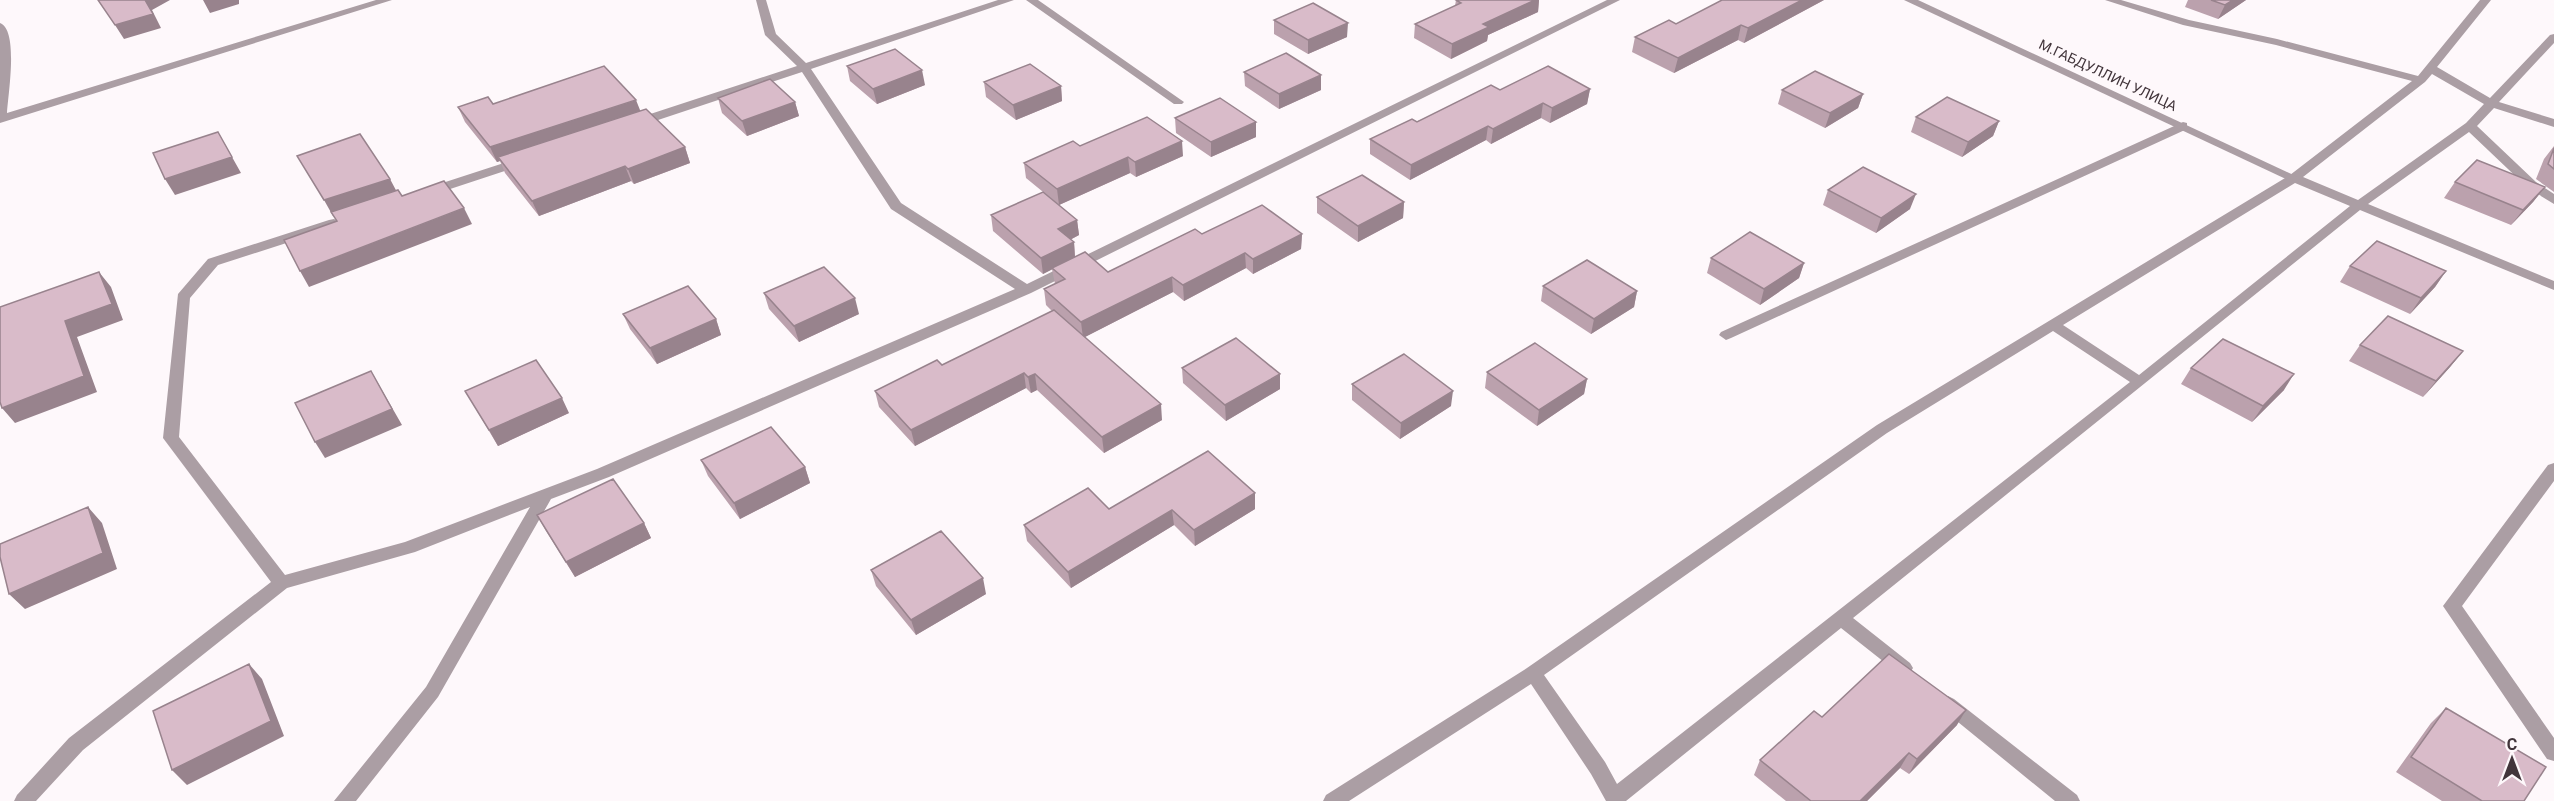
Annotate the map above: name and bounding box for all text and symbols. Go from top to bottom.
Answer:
street label: М.ГАБДУЛЛИН УЛИЦА [2036,36,2180,114]
north arrow [2482,729,2542,789]
text: С [2507,735,2517,754]

